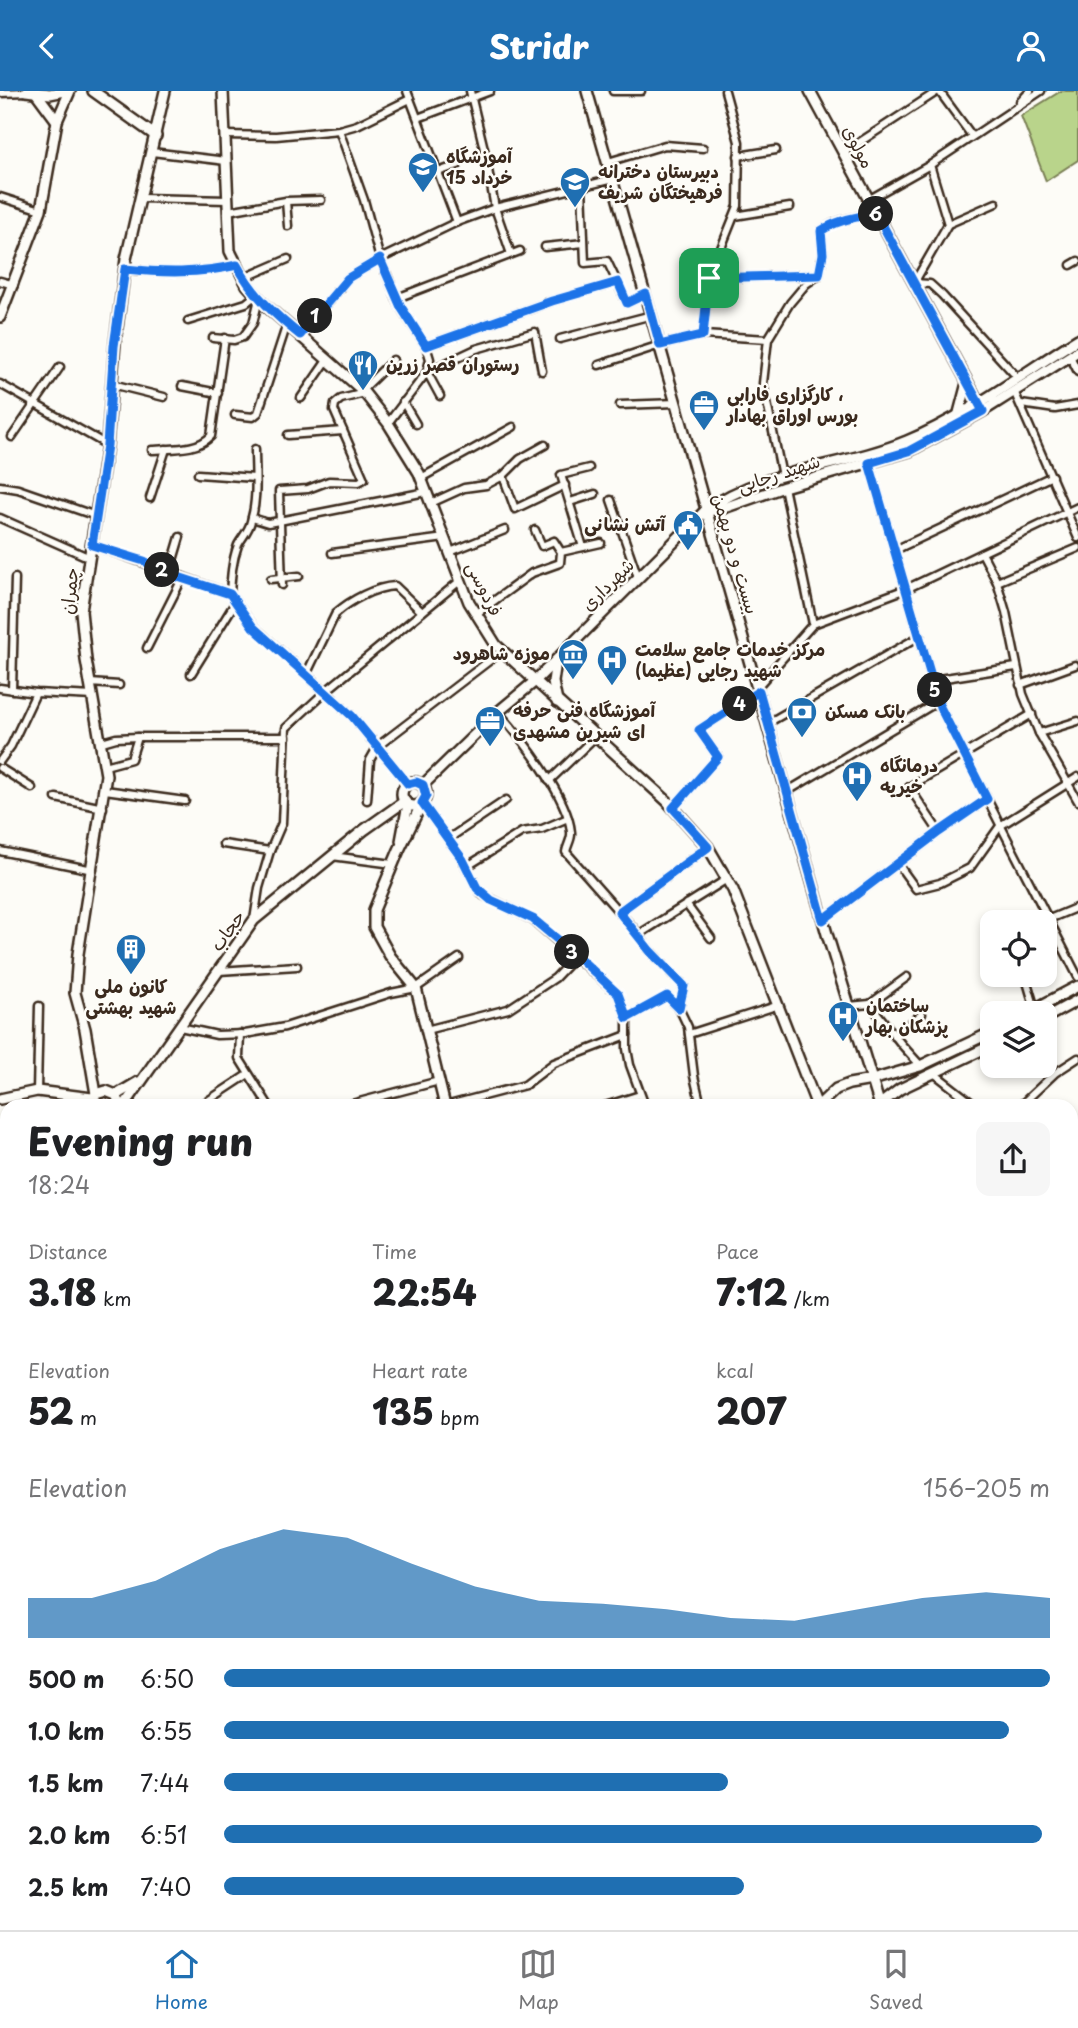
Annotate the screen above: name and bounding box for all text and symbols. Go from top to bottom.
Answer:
text: Stridr [489,22,589,70]
icon: back [28,27,66,65]
icon: person [1012,27,1050,65]
street label: مولوی [837,120,882,173]
place label: آموزشگاه 15 خرداد [446,142,513,190]
school or university icon: آموزشگاه 15 خرداد [406,150,440,194]
place label: دبیرستان دخترانه فرهیختگان شریف [598,157,723,205]
school or university icon: دبیرستان دخترانه فرهیختگان شریف [558,165,592,209]
pin: 6 [858,197,894,231]
text: 6 [869,199,882,227]
pin [679,248,739,308]
icon: arrive [690,259,728,297]
pin: 1 [298,299,332,334]
text: 1 [310,301,319,329]
restaurant icon: رستوران قصر زرین [346,348,380,392]
place label: رستوران قصر زرین [386,350,520,377]
place label: کارگزاری فارابی ، بورس اوراق بهادار [725,380,858,428]
office icon: کارگزاری فارابی ، بورس اوراق بهادار [687,388,721,432]
street label: شهید رجایی [734,447,823,499]
street label: بیست و دو بهمن [706,490,767,617]
public building icon: آتش نشانی [671,508,705,552]
place label: آتش نشانی [584,510,666,537]
street label: شهرداری [574,551,639,616]
pin: 2 [144,553,180,587]
text: 2 [155,555,168,583]
street label: فردوسی [460,556,510,620]
street label: چمران [53,566,84,616]
place label: مرکز خدمات جامع سلامت شهید رجایی (عظیما) [635,635,825,683]
museum icon: موزه شاهرود [556,637,590,681]
place label: موزه شاهرود [453,639,550,666]
hospital icon: مرکز خدمات جامع سلامت شهید رجایی (عظیما) [595,643,629,687]
pin: 5 [918,673,953,707]
text: 5 [928,675,941,703]
pin: 4 [722,687,758,721]
text: 4 [733,689,746,717]
bank icon: بانک مسکن [785,695,819,739]
place label: آموزشگاه فنی حرفه ای شیرین مشهدی [513,696,656,744]
place label: بانک مسکن [825,697,905,724]
office icon: آموزشگاه فنی حرفه ای شیرین مشهدی [473,704,507,748]
place label: درمانگاه خیریه [880,751,938,799]
hospital icon: درمانگاه خیریه [840,759,874,803]
street label: حجاب [203,904,251,956]
map controls [980,910,1057,1078]
button: locate [980,910,1057,987]
building icon: کانون ملی شهید بهشتی [114,932,148,976]
pin: 3 [554,935,590,969]
text: 3 [565,937,578,965]
place label: کانون ملی شهید بهشتی [86,972,176,1020]
place label: ساختمان پزشکان بهار [864,991,949,1039]
hospital icon: ساختمان پزشکان بهار [826,999,860,1043]
button: layers [980,1001,1057,1078]
text: Evening run [28,1112,253,1169]
button: share [976,1122,1050,1196]
text: 18:24 [28,1167,90,1202]
text: Distance [28,1237,108,1265]
text: Time [372,1237,417,1265]
text: Pace [716,1237,759,1265]
text: 3.18 [28,1265,97,1318]
text: 22:54 [372,1265,476,1318]
text: 7:12 [716,1265,787,1318]
text: km [97,1284,131,1312]
text: /km [787,1284,830,1312]
text: Elevation [28,1356,110,1384]
text: Heart rate [372,1356,468,1384]
text: kcal [716,1356,754,1384]
text: 52 [28,1384,74,1437]
text: 135 [372,1384,434,1437]
text: 207 [716,1384,786,1437]
text: m [74,1403,97,1431]
text: bpm [434,1403,480,1431]
text: Elevation [28,1470,127,1505]
text: 156–205 m [923,1470,1050,1505]
text: 500 m [28,1661,105,1696]
text: 6:50 [140,1661,194,1696]
text: 1.0 km [28,1713,105,1748]
text: 6:55 [140,1713,192,1748]
text: 1.5 km [28,1765,104,1800]
text: 7:44 [140,1765,190,1800]
text: 2.0 km [28,1817,110,1852]
text: 6:51 [140,1817,187,1852]
text: 2.5 km [28,1869,108,1904]
text: 7:40 [140,1869,191,1904]
tab: Home [155,1945,208,2015]
tab: Map [518,1945,559,2015]
tab: Saved [869,1945,923,2015]

